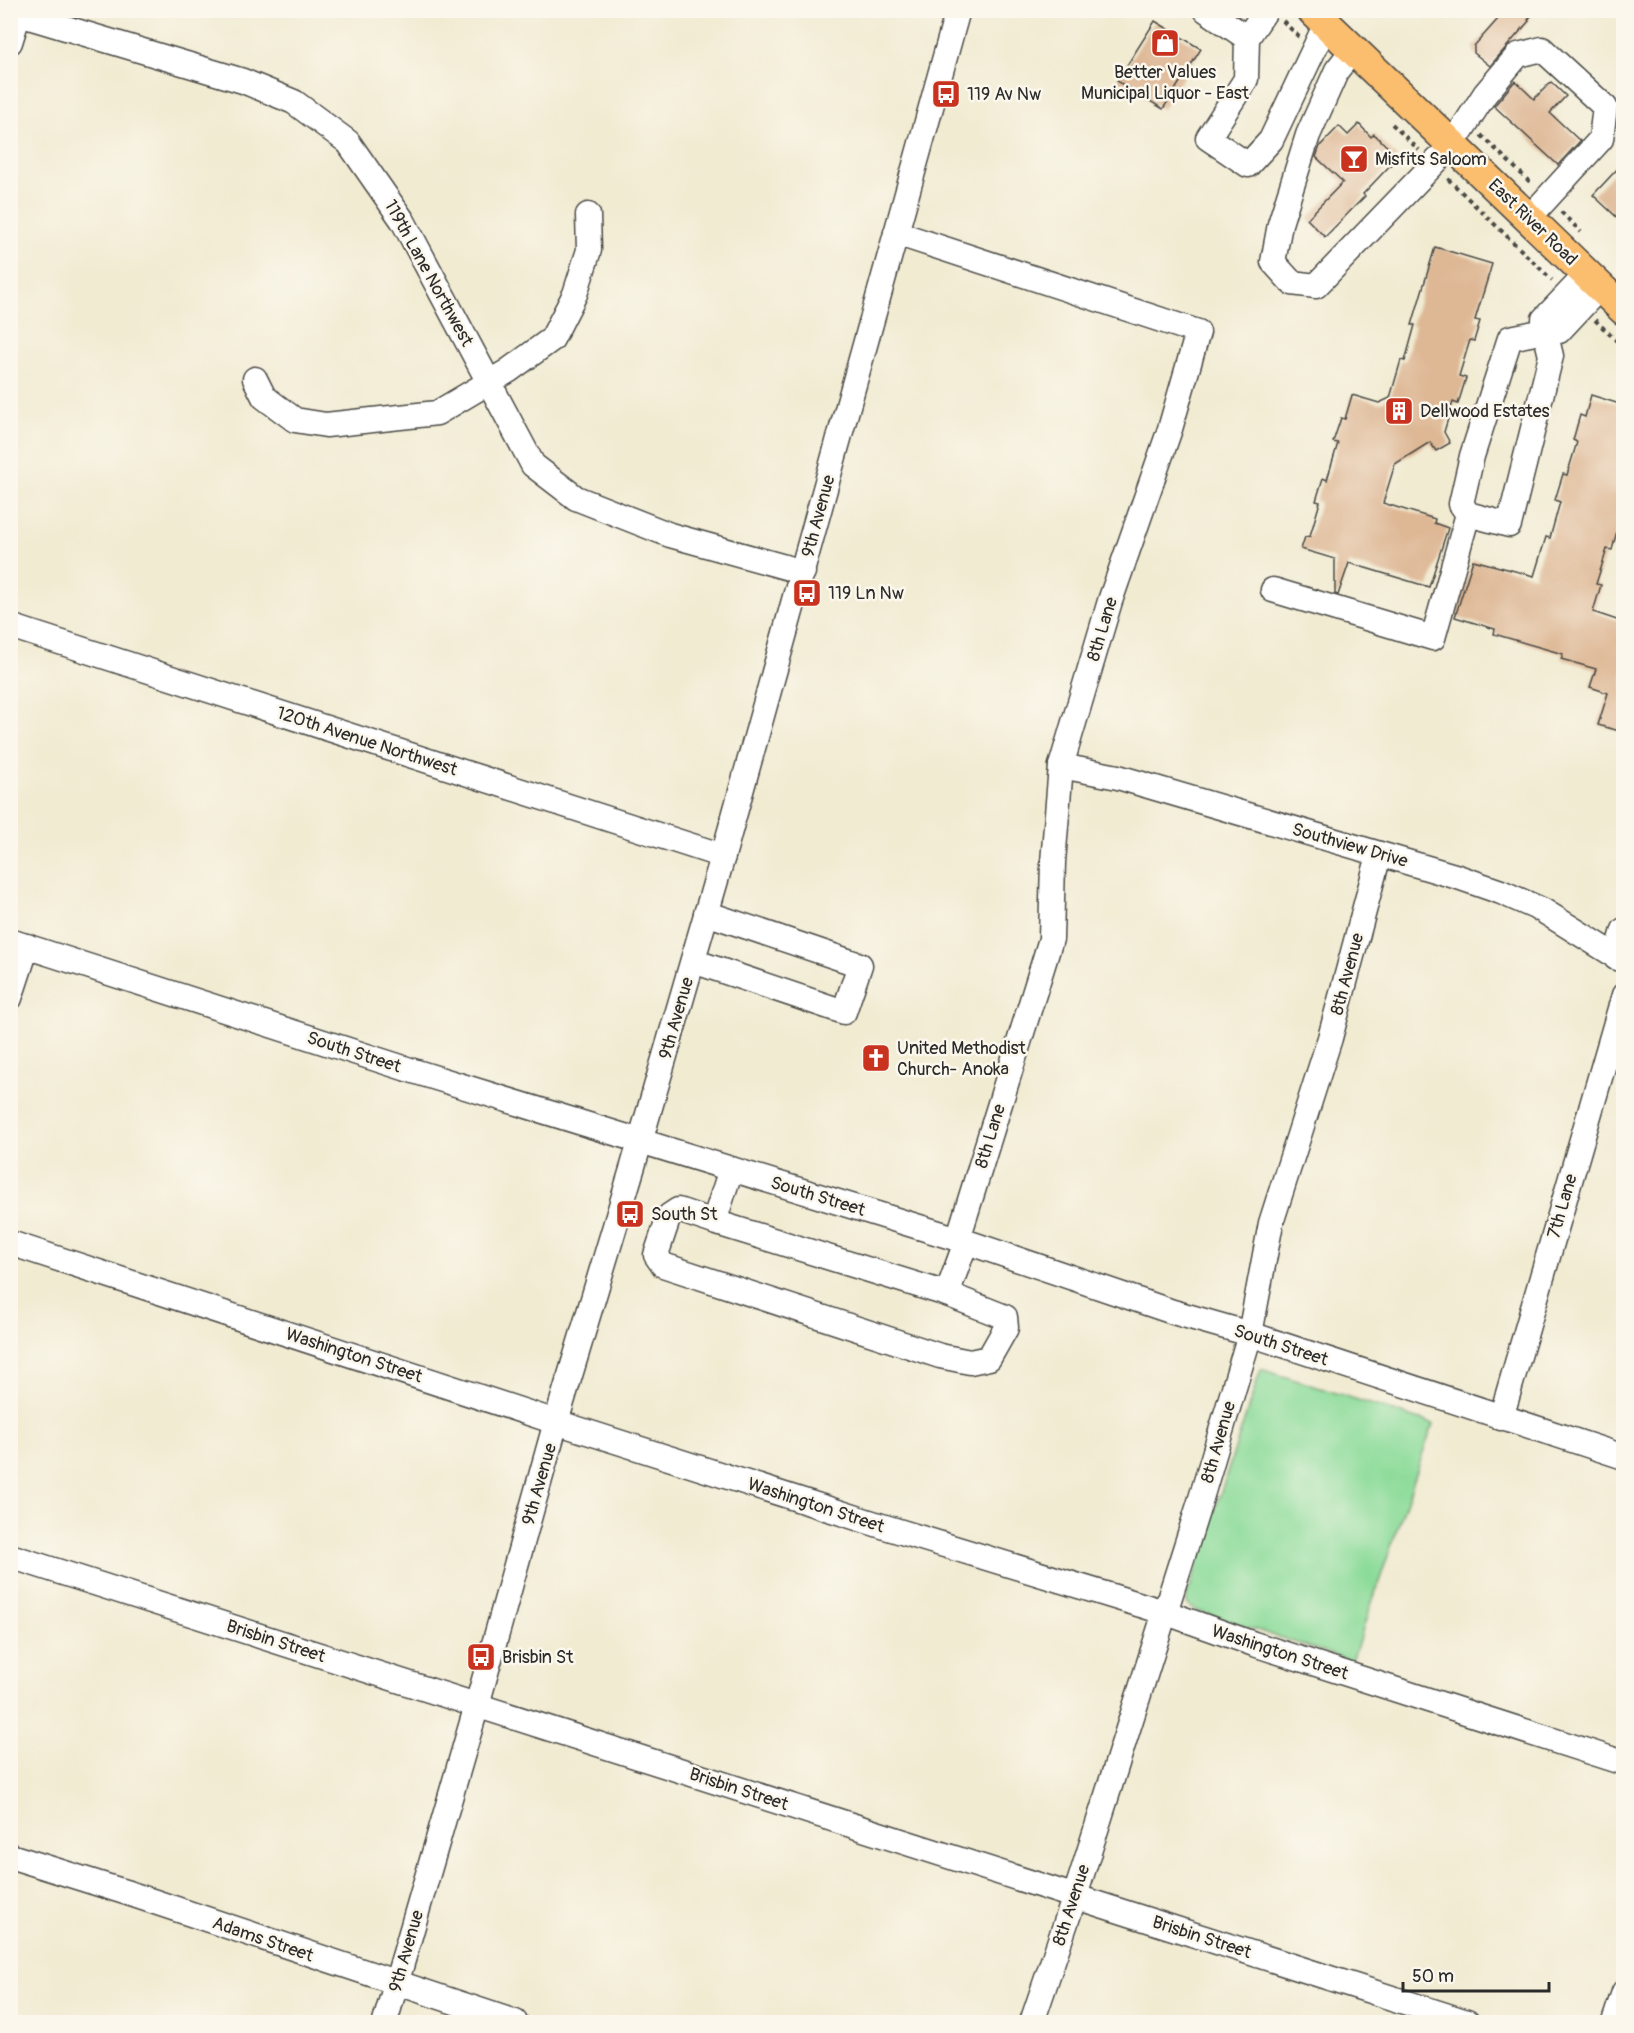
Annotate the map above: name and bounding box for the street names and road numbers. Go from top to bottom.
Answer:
street label: East River Road [1483,174,1582,271]
street label: 119th Lane Northwest [379,196,479,351]
street label: 9th Avenue [796,472,841,560]
street label: 8th Lane [1082,594,1123,664]
street label: 120th Avenue Northwest [274,701,461,782]
street label: Southview Drive [1289,818,1411,873]
street label: 8th Avenue [1326,930,1369,1018]
street label: 9th Avenue [654,974,699,1062]
street label: South Street [304,1026,405,1079]
street label: 8th Lane [970,1101,1011,1171]
street label: South Street [768,1171,869,1222]
street label: 7th Lane [1542,1171,1583,1241]
street label: South Street [1231,1319,1332,1372]
street label: Washington Street [283,1323,426,1389]
street label: 8th Avenue [1196,1398,1241,1486]
street label: 9th Avenue [517,1440,562,1528]
street label: Washington Street [745,1473,888,1539]
street label: Brisbin Street [223,1615,329,1669]
street label: Washington Street [1209,1620,1352,1686]
street label: Brisbin Street [686,1763,792,1817]
street label: 8th Avenue [1048,1862,1095,1949]
street label: 9th Avenue [384,1907,429,1995]
street label: Adams Street [209,1911,317,1968]
street label: Brisbin Street [1149,1911,1255,1965]

